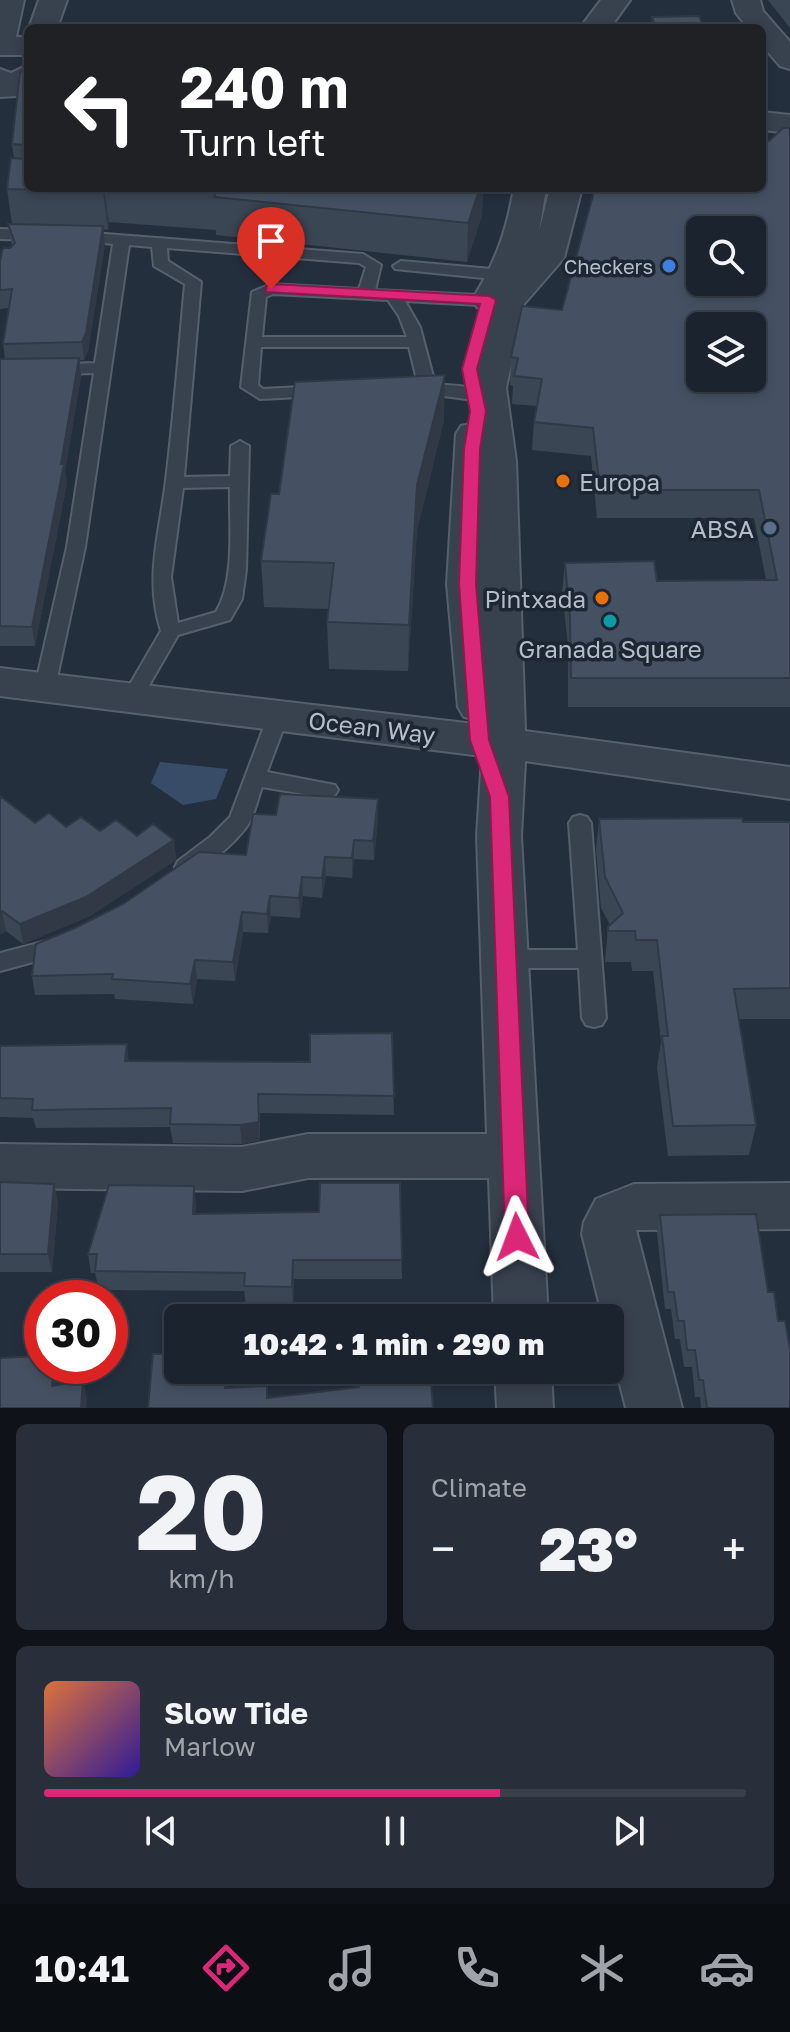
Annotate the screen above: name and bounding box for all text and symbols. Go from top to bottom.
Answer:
text: 240 m [180,53,349,120]
icon: left [48,56,152,160]
text: Turn left [180,121,326,164]
pin [237,207,305,289]
map controls [686,216,766,392]
button: search [686,216,766,296]
icon: arrive [249,219,293,263]
place label: Checkers [564,254,653,278]
marker: Checkers [660,257,678,275]
button: layers [686,312,766,392]
place label: Europa [579,467,660,496]
marker: Europa [554,472,572,490]
place label: ABSA [691,514,754,543]
marker: ABSA [761,519,779,537]
place label: Pintxada [484,584,586,613]
marker: Pintxada [593,589,611,607]
marker: Granada Square [601,612,619,630]
place label: Granada Square [518,634,702,663]
street label: Ocean Way [307,705,437,749]
position arrow [475,1195,559,1279]
speed limit sign: 30 [24,1280,128,1384]
text: 10:42 · 1 min · 290 m [244,1326,544,1362]
text: 20 [136,1448,267,1573]
text: Climate [431,1472,527,1503]
text: 23° [539,1512,638,1584]
text: − [431,1522,455,1575]
text: + [722,1522,746,1575]
text: km/h [168,1563,235,1594]
text: Slow Tide [164,1695,308,1731]
text: Marlow [164,1731,256,1762]
icon: previous [139,1809,183,1853]
icon: pause [373,1809,417,1853]
icon: next [607,1809,651,1853]
icon: directions [198,1940,254,1996]
icon: music [324,1940,380,1996]
icon: phone [449,1940,505,1996]
icon: climate [574,1940,630,1996]
icon: car [699,1940,755,1996]
text: 10:41 [35,1947,129,1990]

